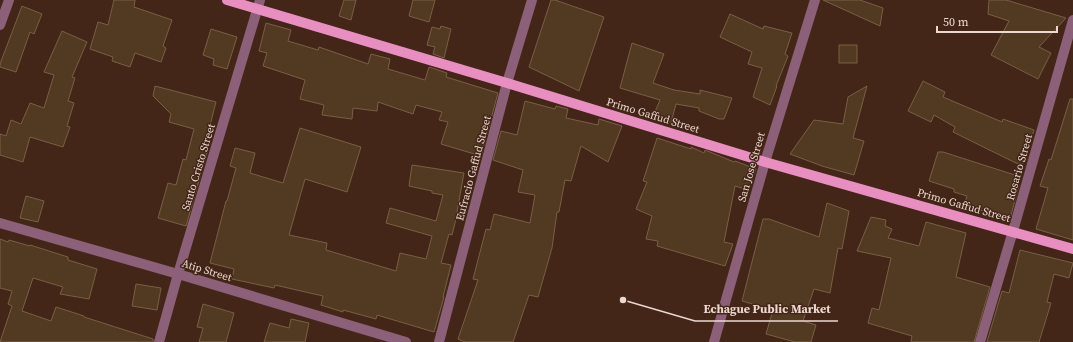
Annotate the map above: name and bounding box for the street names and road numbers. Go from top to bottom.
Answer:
street label: Primo Gaffud Street [604,94,702,137]
street label: Eufracio Gaffud Street [452,114,495,222]
street label: Santo Cristo Street [178,121,219,212]
street label: San Jose Street [734,130,769,204]
street label: Rosario Street [1003,132,1036,202]
street label: Primo Gaffud Street [915,185,1013,226]
street label: Atip Street [180,256,234,285]

